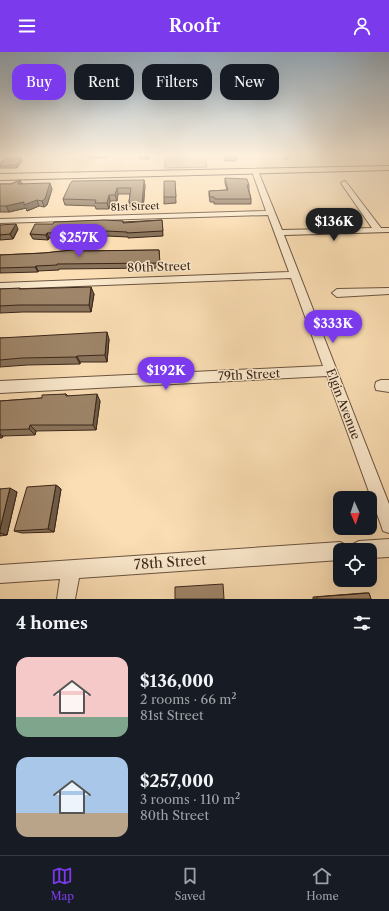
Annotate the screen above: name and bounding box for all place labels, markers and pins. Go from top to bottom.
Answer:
pin: $136K [306,208,362,242]
pin: $257K [51,224,107,258]
pin: $333K [305,310,361,344]
pin: $192K [138,357,194,391]

